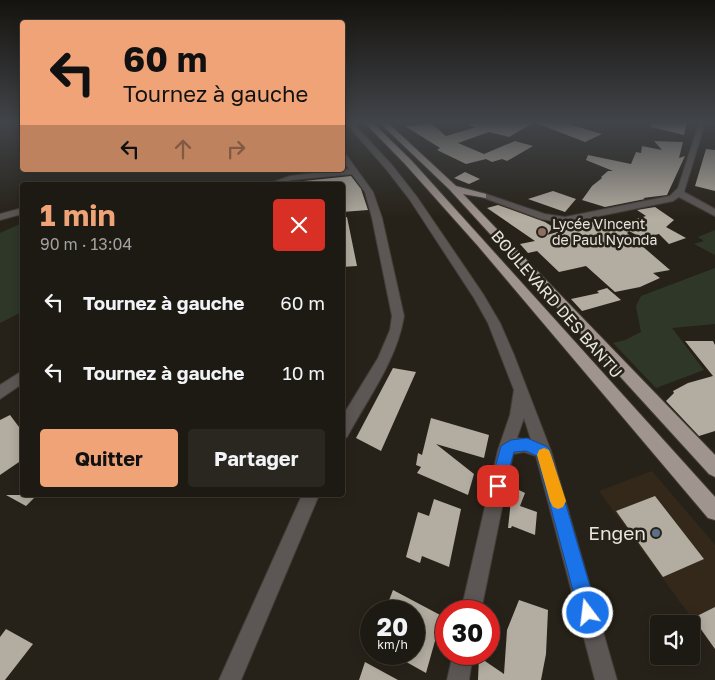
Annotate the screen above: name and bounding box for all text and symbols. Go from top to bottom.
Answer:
text: 60 m [123,38,207,80]
icon: left [40,40,105,105]
text: Tournez à gauche [123,80,308,107]
icon: left [116,135,144,163]
icon: ahead [169,135,197,163]
icon: right [222,135,250,163]
text: 1 min [40,197,116,233]
button: close [273,199,325,251]
place label: Lycée Vincent de Paul Nyonda [552,215,657,248]
street label: BOULEVARD DES BANTU [487,226,627,382]
marker: Lycée Vincent de Paul Nyonda [536,226,548,238]
text: 90 m · 13:04 [40,234,132,254]
icon: left [40,288,68,316]
text: Tournez à gauche [83,291,244,314]
text: 60 m [280,291,325,314]
icon: left [40,358,68,386]
text: Tournez à gauche [83,361,244,384]
text: 10 m [282,361,325,384]
button: Quitter [40,429,178,487]
button: Partager [188,429,325,487]
pin [477,465,519,507]
icon: arrive [484,472,512,500]
place label: Engen [588,521,646,544]
marker: Engen [650,527,662,539]
position arrow [561,586,613,638]
speed limit sign: 30 [435,600,500,665]
text: 20 [377,611,408,642]
map controls [650,615,700,665]
button: sound [650,615,700,665]
text: km/h [377,637,408,652]

